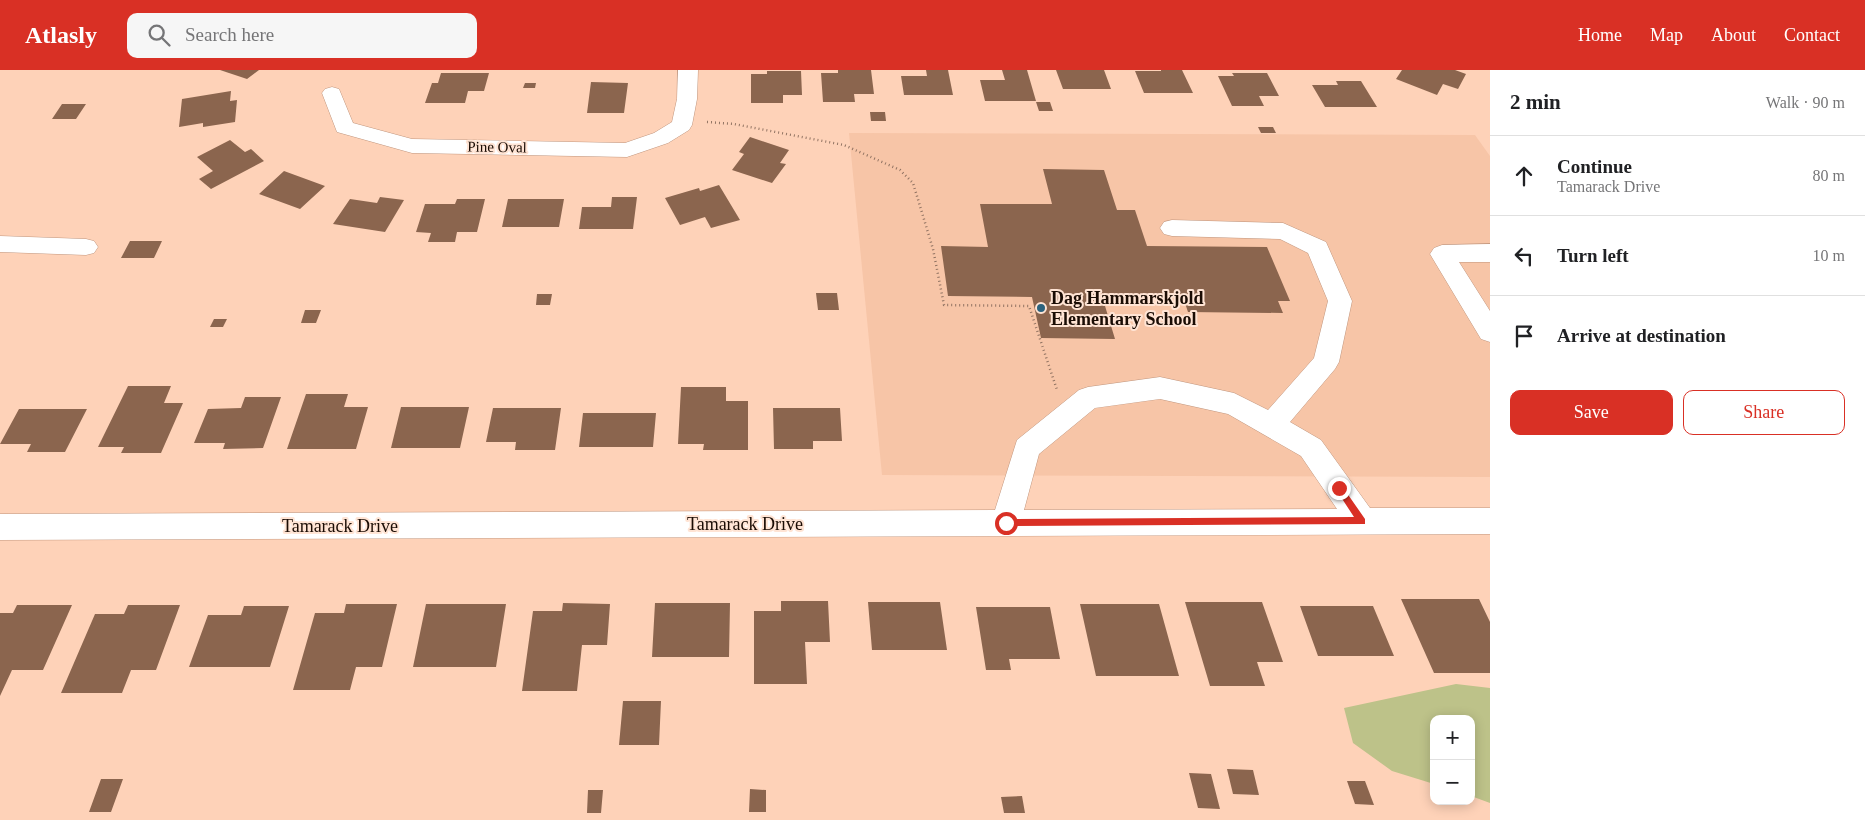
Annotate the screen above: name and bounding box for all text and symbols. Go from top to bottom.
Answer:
search box [127,13,477,58]
icon: search [145,21,173,49]
text: Atlasly [25,22,97,48]
text: Search here [185,24,274,45]
text: Home [1578,25,1622,45]
text: Map [1650,25,1683,45]
text: About [1711,25,1756,45]
text: Contact [1784,25,1840,45]
text: 2 min [1510,90,1561,114]
text: Walk · 90 m [1766,94,1845,111]
street label: Pine Oval [467,138,527,156]
text: Continue [1557,156,1632,177]
icon: ahead [1510,162,1538,190]
text: 80 m [1813,167,1845,184]
text: Tamarack Drive [1557,178,1660,195]
icon: left [1510,242,1538,270]
text: Turn left [1557,245,1629,266]
text: 10 m [1813,247,1845,264]
place label: Dag Hammarskjold Elementary School [1051,288,1204,329]
marker: Dag Hammarskjold Elementary School [1035,302,1047,314]
icon: arrive [1510,322,1538,350]
text: Arrive at destination [1557,325,1726,346]
button: Save [1510,390,1673,435]
button: Share [1683,390,1845,435]
route end [1328,477,1351,500]
route start [995,512,1018,535]
street label: Tamarack Drive [687,514,803,534]
street label: Tamarack Drive [282,516,398,536]
map controls [1430,715,1475,805]
button: + [1430,715,1475,760]
button: − [1430,760,1475,805]

